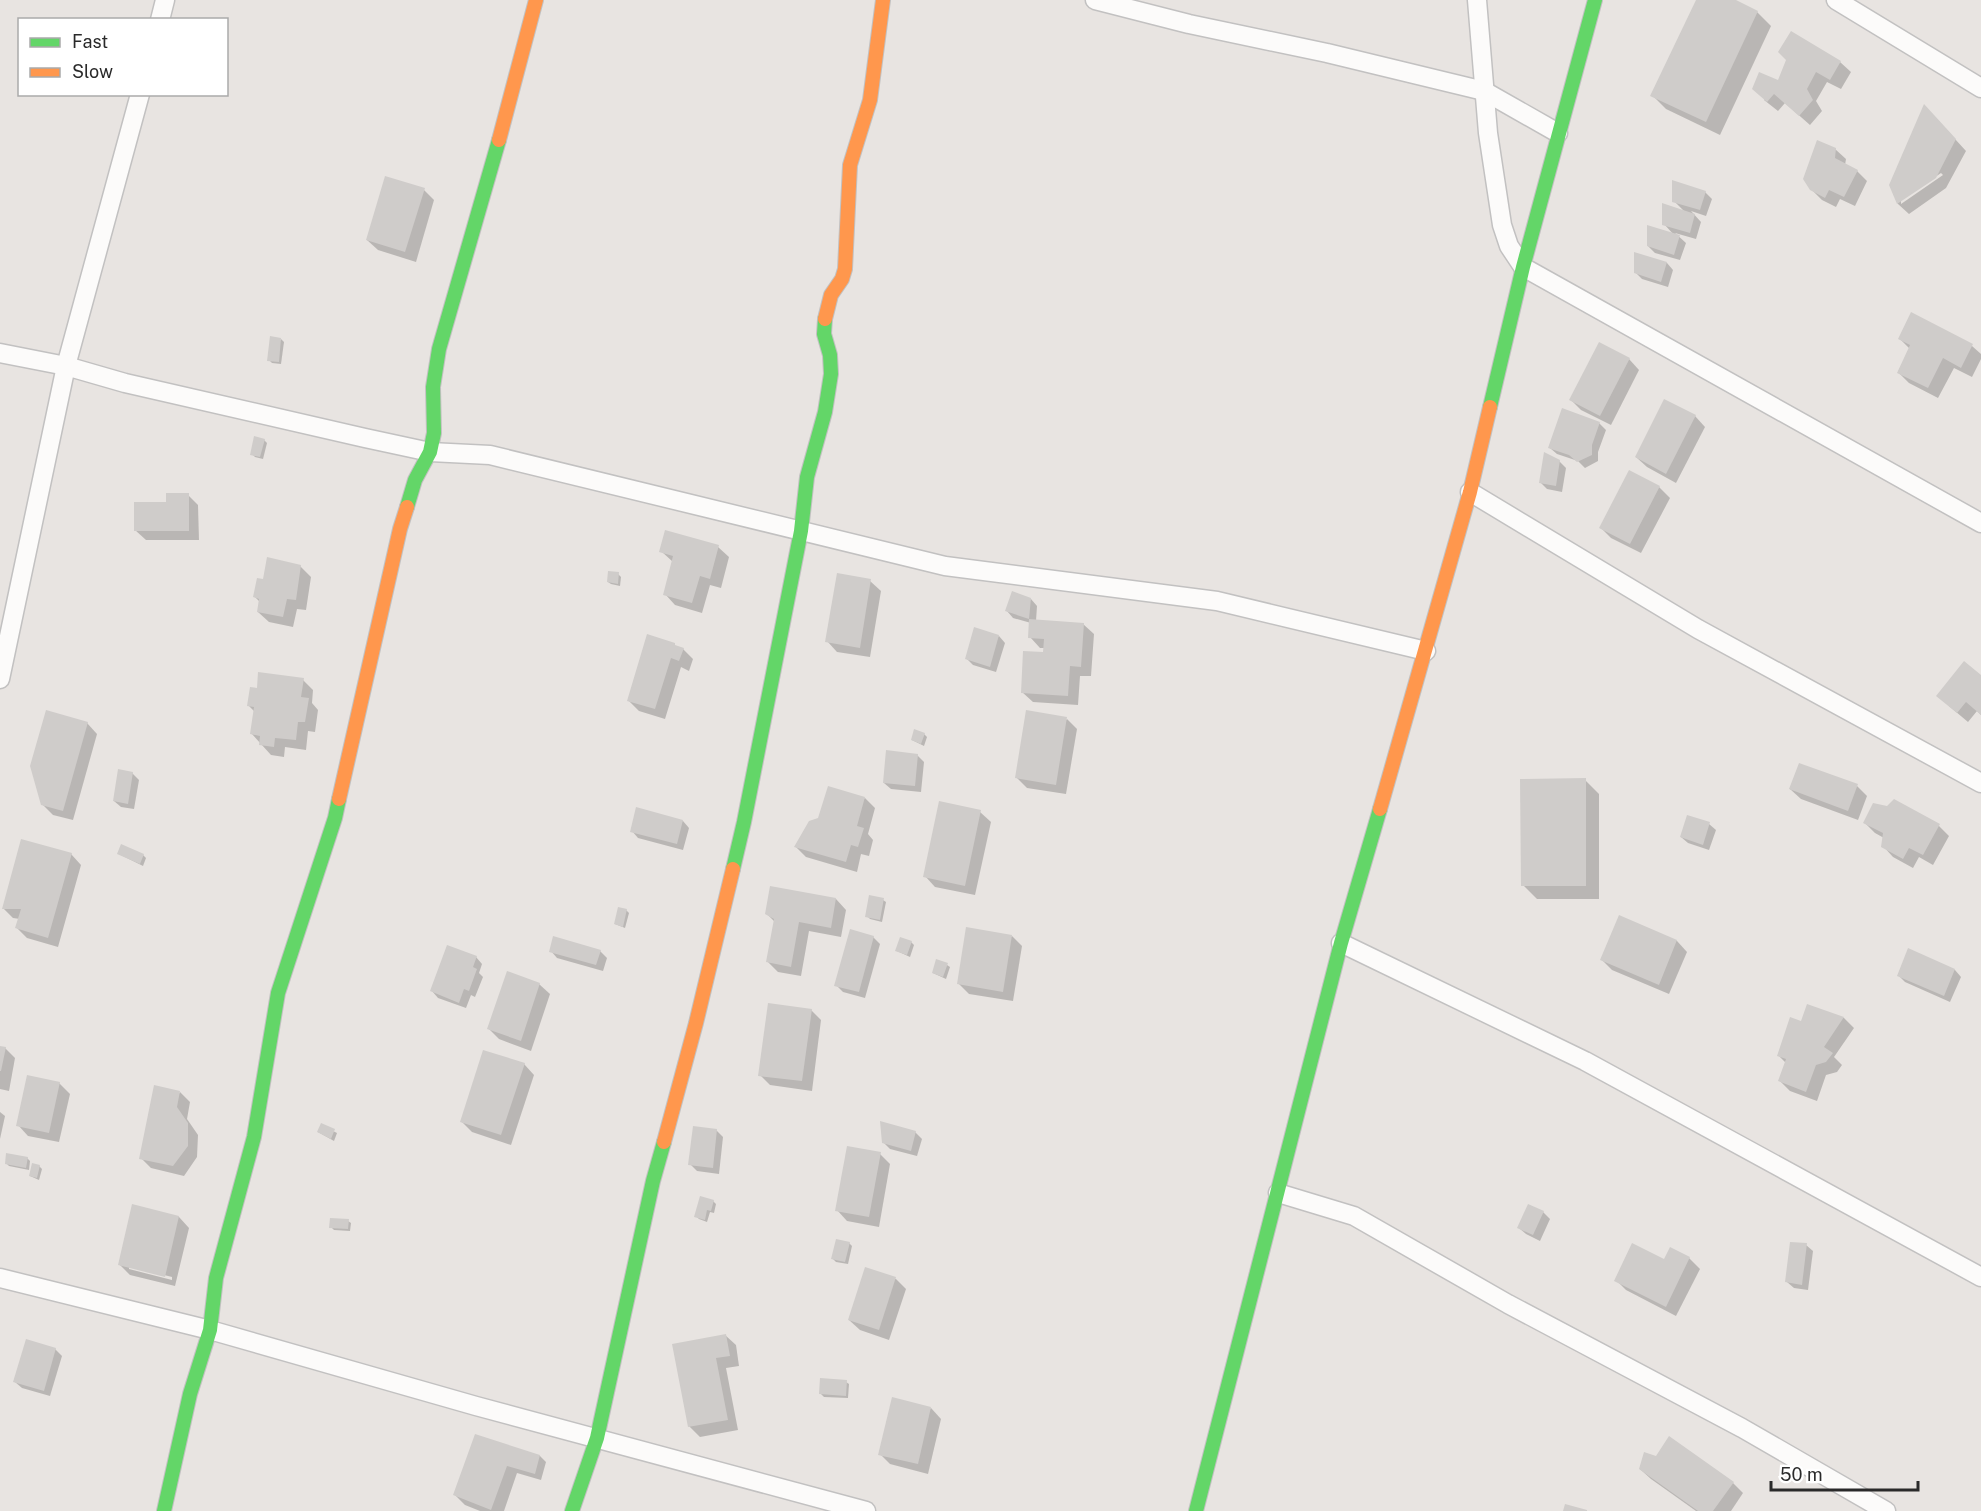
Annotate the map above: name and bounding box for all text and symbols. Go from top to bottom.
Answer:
legend [18,18,228,96]
text: Fast [72,31,108,52]
text: Slow [72,61,113,82]
scale bar [1771,1454,1918,1492]
text: 50 m [1780,1464,1823,1485]

